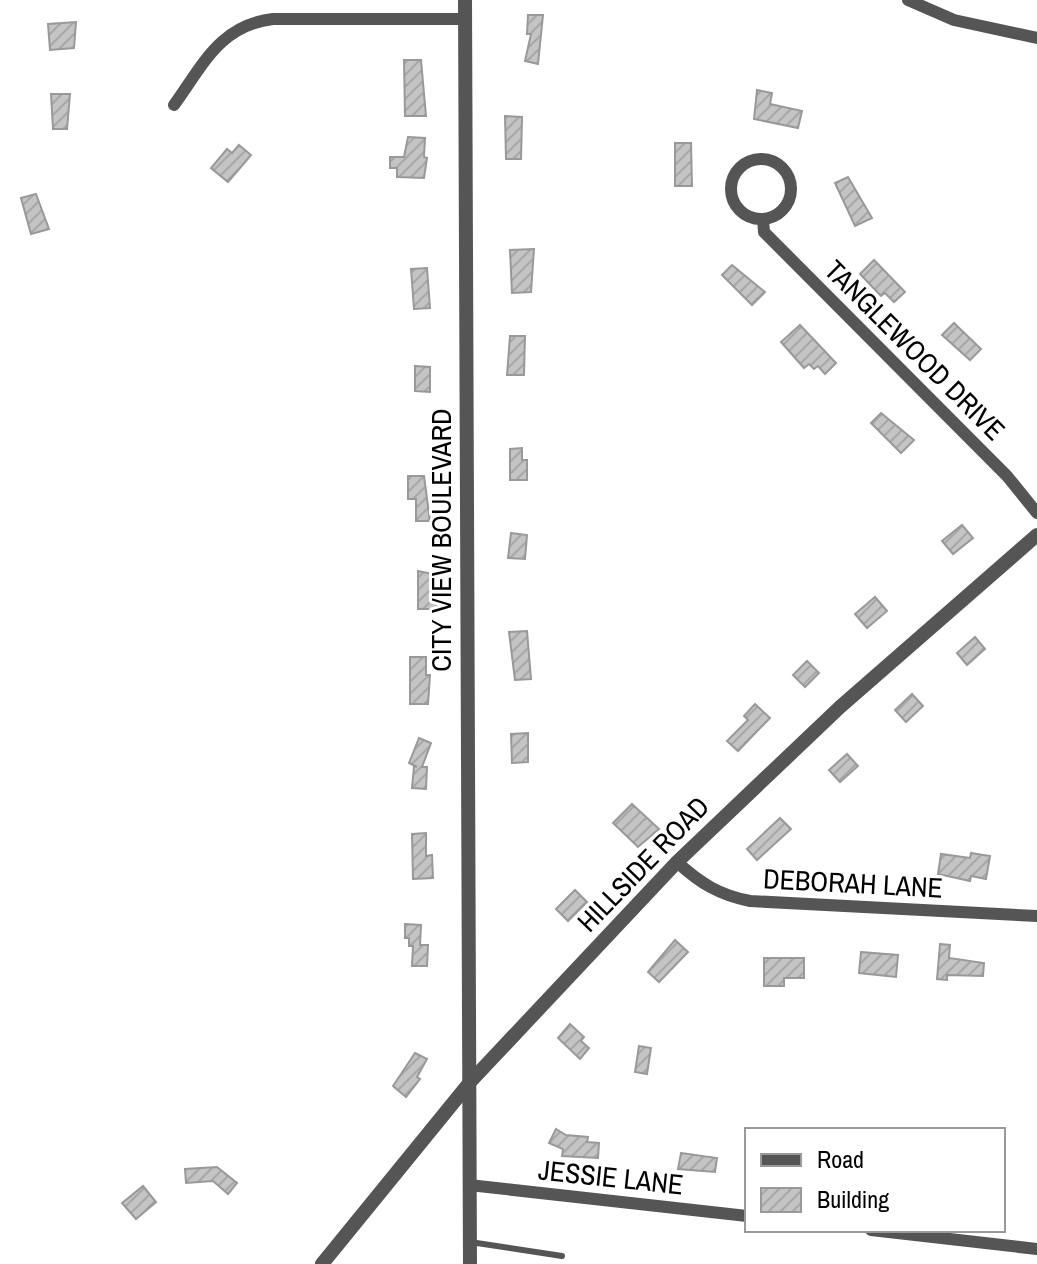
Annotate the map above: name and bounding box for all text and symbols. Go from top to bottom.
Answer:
street label: TANGLEWOOD DRIVE [816,251,1014,449]
street label: CITY VIEW BOULEVARD [422,408,460,672]
street label: HILLSIDE ROAD [569,788,717,940]
street label: DEBORAH LANE [762,859,944,907]
legend [745,1128,1005,1232]
text: Road [817,1143,864,1175]
street label: JESSIE LANE [537,1150,685,1204]
text: Building [817,1183,889,1215]

